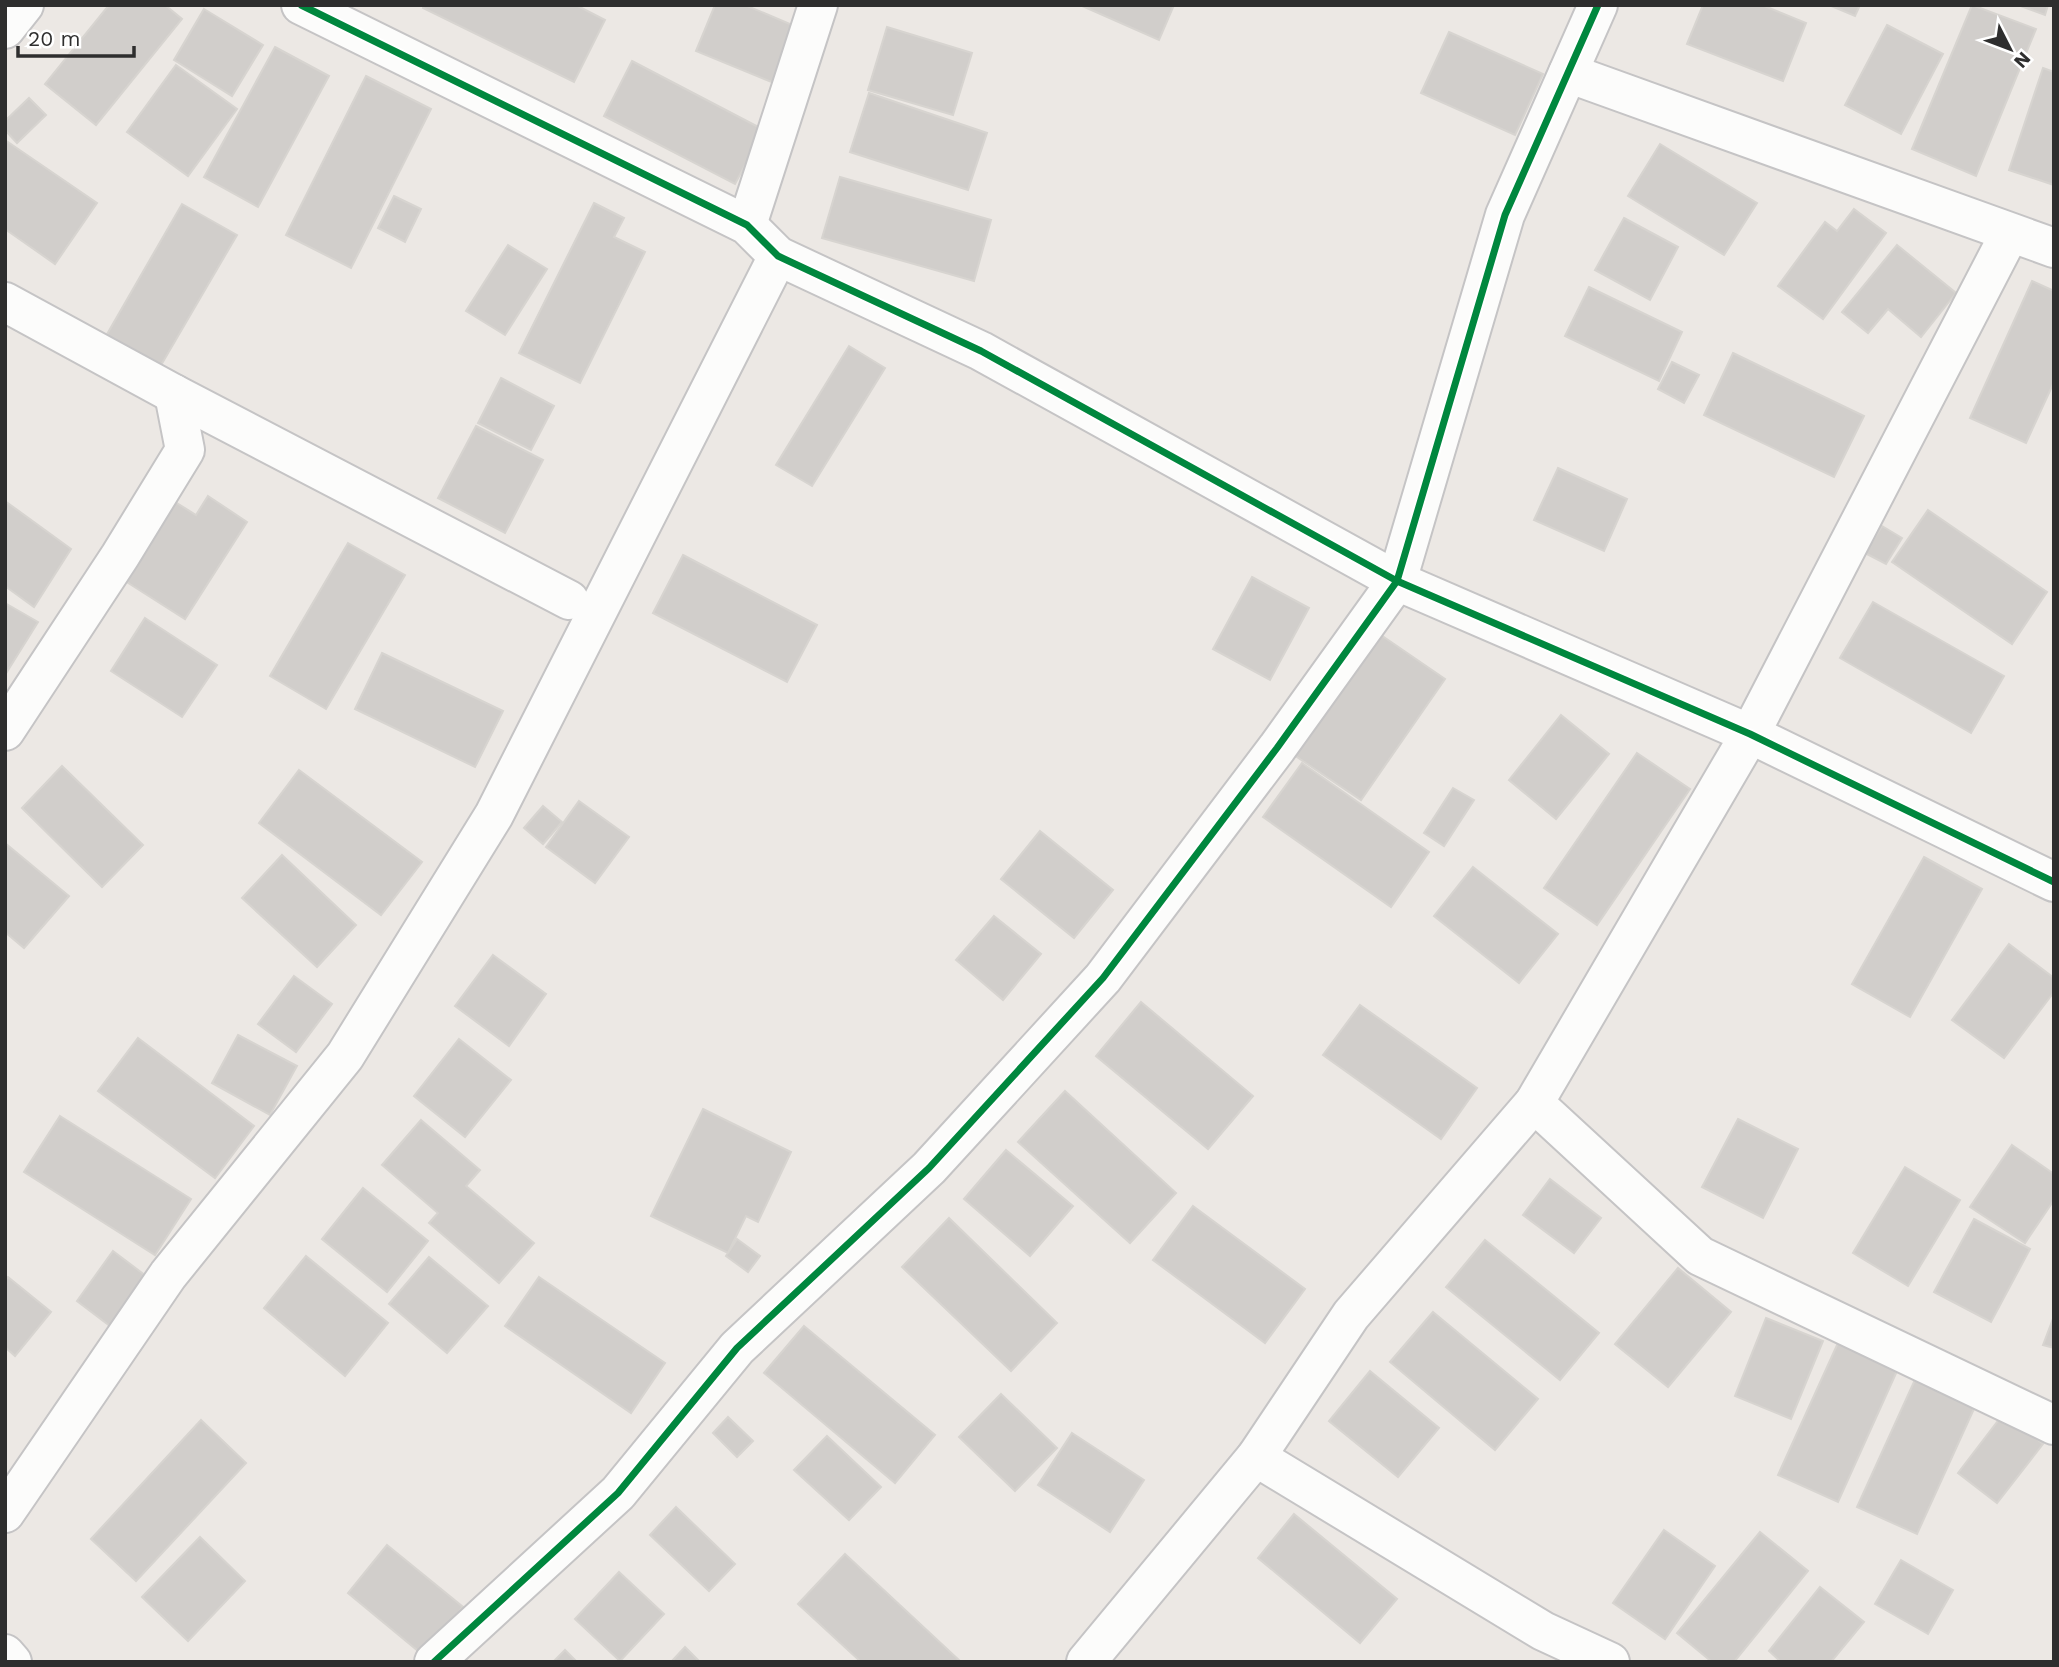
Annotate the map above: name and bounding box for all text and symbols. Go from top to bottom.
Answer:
scale bar [18,14,133,58]
north arrow [1975,14,2045,84]
text: 20 m [28,26,80,51]
text: N [2009,47,2036,73]

